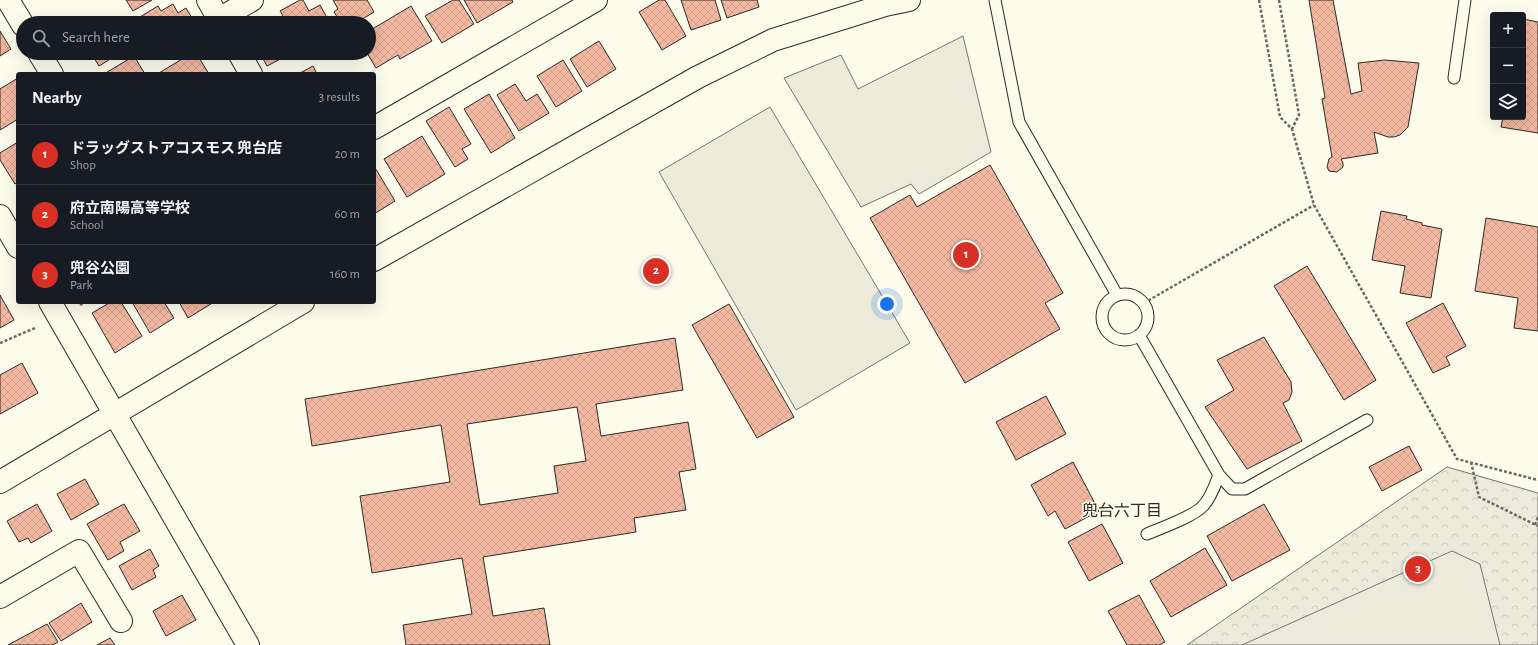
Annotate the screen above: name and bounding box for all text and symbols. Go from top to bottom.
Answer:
map controls [1490,12,1526,120]
button: + [1490,12,1526,48]
search box [16,16,376,60]
icon: search [30,27,52,49]
text: Search here [62,30,130,45]
button: − [1490,48,1526,84]
button: layers [1490,84,1526,120]
text: Nearby [32,89,82,106]
text: 3 results [319,91,360,104]
text: ドラッグストアコスモス 兜台店 [70,141,282,156]
text: 1 [43,148,47,161]
text: 20 m [335,148,360,161]
text: Shop [70,159,96,172]
text: 府立南陽高等学校 [70,201,190,216]
text: 2 [42,208,48,221]
text: 60 m [334,208,360,221]
text: School [70,219,104,232]
pin: 1 [953,240,979,270]
pin: 2 [643,256,669,286]
text: 兜谷公園 [70,261,130,276]
text: 3 [42,268,48,281]
text: 160 m [330,268,360,281]
text: Park [70,279,92,292]
your location [877,294,897,314]
district label: 兜台六丁目 [1082,502,1162,519]
pin: 3 [1405,554,1431,584]

